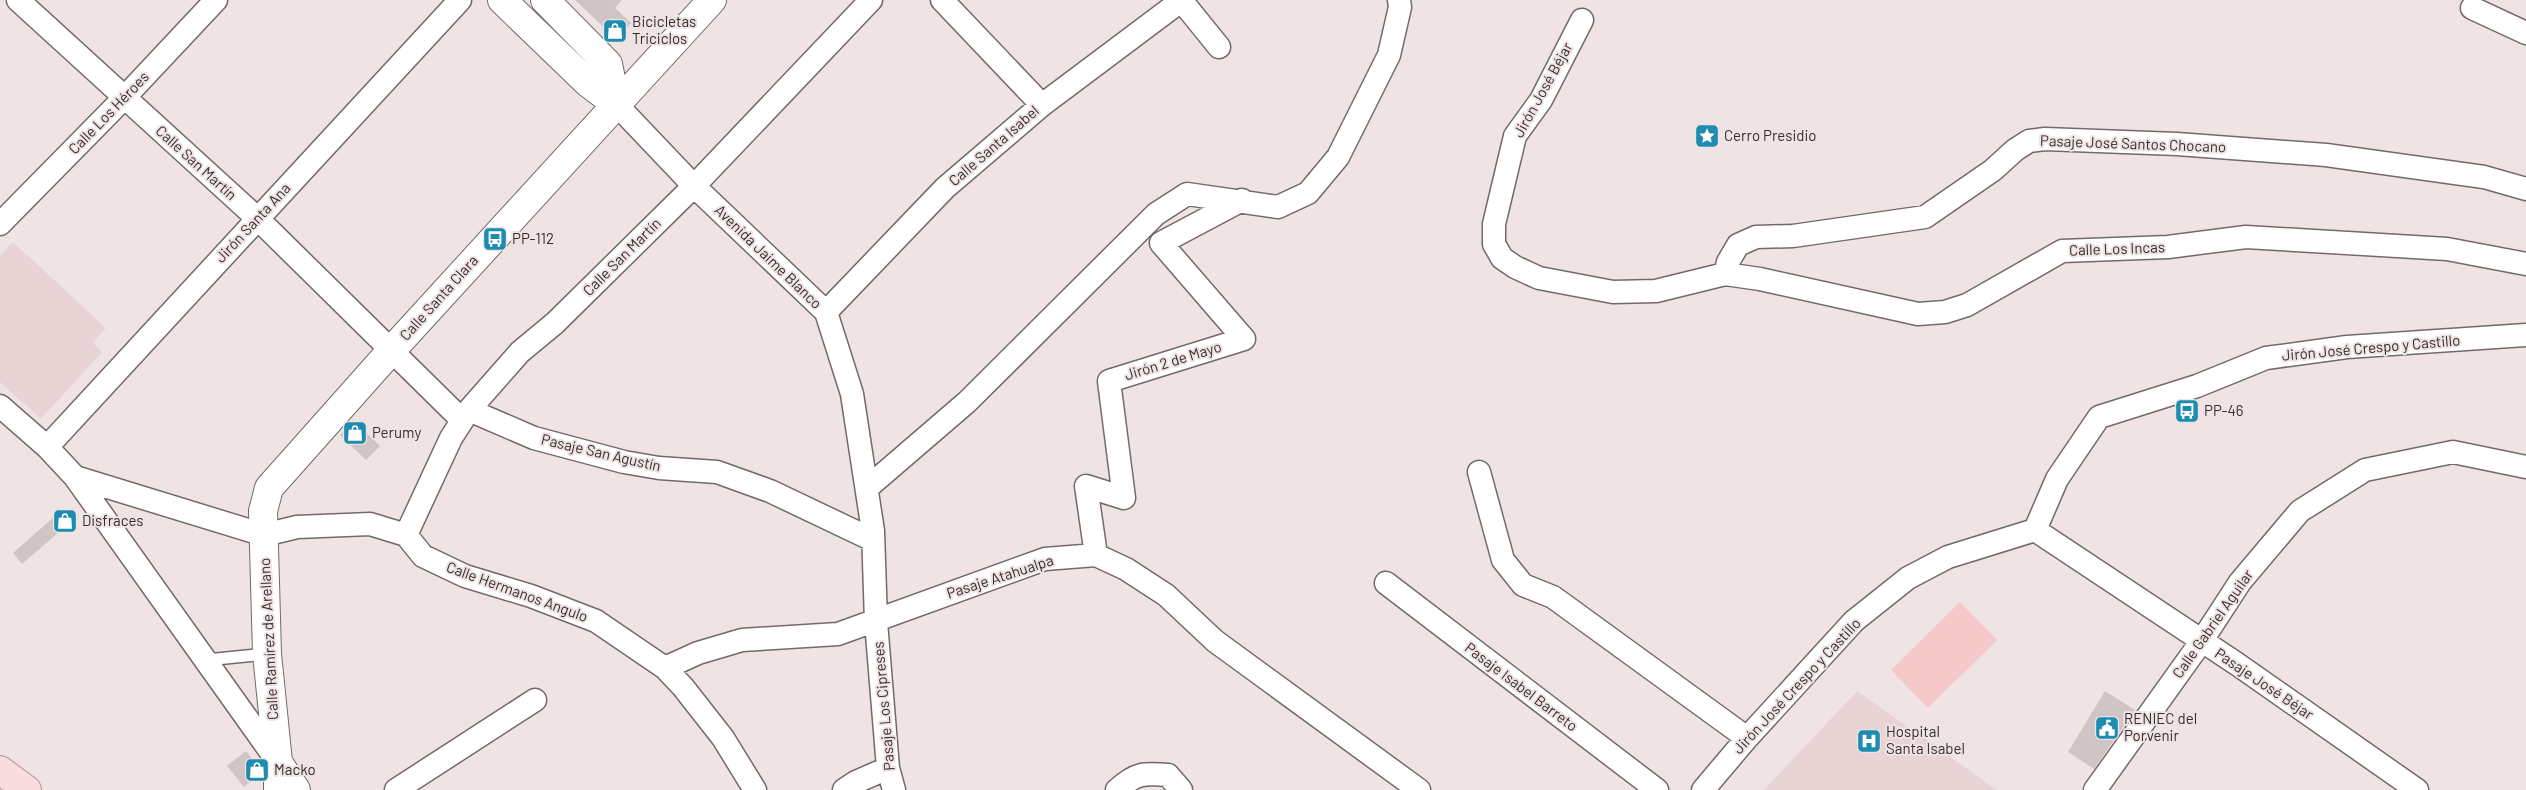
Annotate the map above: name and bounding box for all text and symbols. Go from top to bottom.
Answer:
place label: Bicicletas Triciclos [632,12,696,47]
shop icon: Bicicletas Triciclos [602,18,628,44]
street label: Jirón José Béjar [1509,38,1576,140]
street label: Calle Los Héroes [64,67,152,157]
street label: Calle Santa Isabel [945,101,1042,189]
street label: Calle San Martín [152,121,241,203]
place icon: Cerro Presidio [1694,123,1720,149]
place label: Cerro Presidio [1724,126,1816,144]
street label: Pasaje José Santos Chocano [2040,131,2226,155]
street label: Jirón Santa Ana [211,179,294,266]
street label: Avenida Jaime Blanco [711,200,826,312]
street label: Calle San Martín [579,214,664,299]
bus stop icon: PP-112 [482,226,508,252]
place label: PP-112 [512,229,554,247]
street label: Calle Los Incas [2069,237,2165,259]
street label: Calle Santa Clara [395,251,481,344]
street label: Jirón José Crespo y Castillo [2281,330,2461,364]
street label: Jirón 2 de Mayo [1122,337,1223,383]
bus stop icon: PP-46 [2174,398,2200,424]
place label: PP-46 [2204,401,2243,419]
shop icon: Perumy [342,420,368,446]
place label: Perumy [372,423,421,441]
street label: Pasaje San Agustín [540,429,663,475]
shop icon: Disfraces [52,508,78,534]
place label: Disfraces [82,511,144,529]
street label: Pasaje Atahualpa [944,550,1055,602]
street label: Calle Ramírez de Arellano [255,557,281,721]
street label: Calle Hermanos Angulo [444,557,591,625]
street label: Calle Gabriel Aguilar [2168,565,2257,681]
street label: Jirón José Crespo y Castillo [1729,614,1864,757]
street label: Pasaje Isabel Barreto [1462,638,1582,734]
street label: Pasaje Los Cipreses [868,641,898,771]
street label: Pasaje José Béjar [2212,643,2318,723]
place label: RENIEC del Porvenir [2124,709,2197,744]
public building icon: RENIEC del Porvenir [2094,715,2120,741]
place label: Hospital Santa Isabel [1886,722,1965,757]
hospital icon: Hospital Santa Isabel [1856,728,1882,754]
shop icon: Macko [244,757,270,783]
place label: Macko [274,760,316,778]

